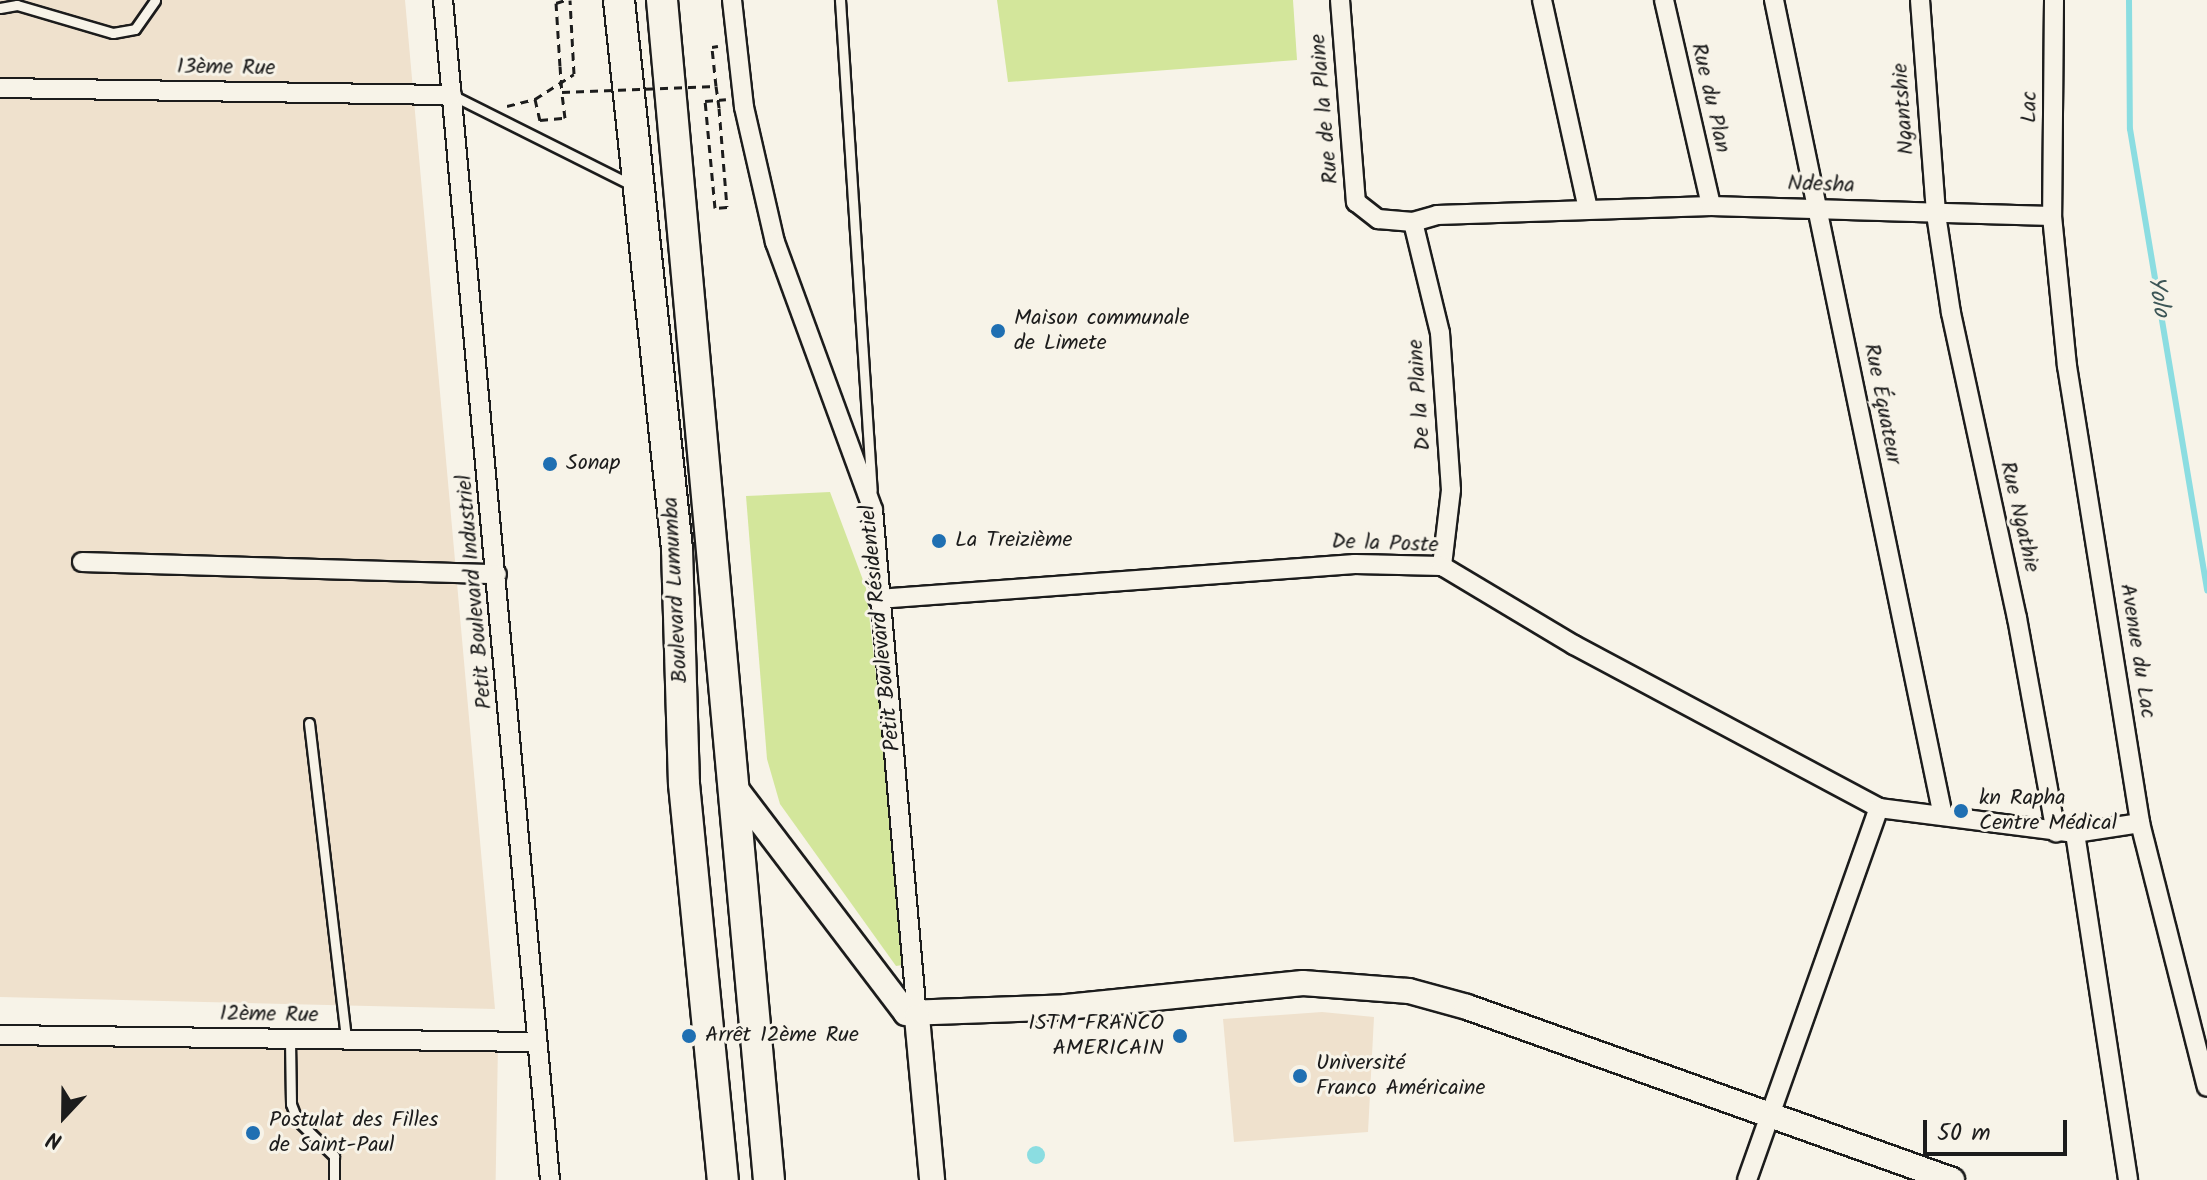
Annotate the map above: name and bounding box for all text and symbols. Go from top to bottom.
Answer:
street label: Rue de la Plaine [1305,33,1345,185]
street label: Rue du Plan [1685,41,1735,155]
street label: 13ème Rue [176,54,276,82]
street label: Ngantshie [1888,62,1920,156]
street label: Lac [2017,91,2043,123]
street label: Ndesha [1787,171,1855,199]
water label: Yolo [2141,273,2175,319]
place label: Maison communale de Limete [1014,305,1189,356]
marker: Maison communale de Limete [989,322,1007,340]
street label: De la Plaine [1403,338,1437,452]
street label: Rue Équateur [1857,341,1907,467]
place label: Sonap [566,451,620,477]
marker: Sonap [541,455,559,473]
street label: Rue Ngathie [1993,459,2045,575]
street label: Petit Boulevard Industriel [452,474,498,710]
street label: Boulevard Lumumba [658,496,694,684]
street label: Petit Boulevard Résidentiel [855,503,907,753]
place label: La Treizième [955,528,1072,554]
street label: De la Poste [1331,529,1439,559]
marker: La Treizième [930,532,948,550]
street label: Avenue du Lac [2113,582,2161,720]
place label: kn Rapha Centre Médical [1979,785,2117,836]
marker: kn Rapha Centre Médical [1950,800,1972,822]
street label: 12ème Rue [219,1001,319,1029]
place label: ISTM FRANCO AMERICAIN [1028,1010,1164,1062]
place label: Arrêt 12ème Rue [705,1023,859,1049]
marker: Arrêt 12ème Rue [680,1027,698,1045]
marker: ISTM FRANCO AMERICAIN [1171,1027,1189,1045]
place label: Université Franco Américaine [1316,1050,1485,1102]
marker: Université Franco Américaine [1291,1067,1309,1085]
north arrow [24,1076,104,1156]
scale bar [1927,1104,2071,1154]
place label: Postulat des Filles de Saint-Paul [269,1107,438,1158]
text: 50 m [1937,1114,1991,1153]
text: N [42,1120,68,1158]
marker: Postulat des Filles de Saint-Paul [244,1124,262,1142]

